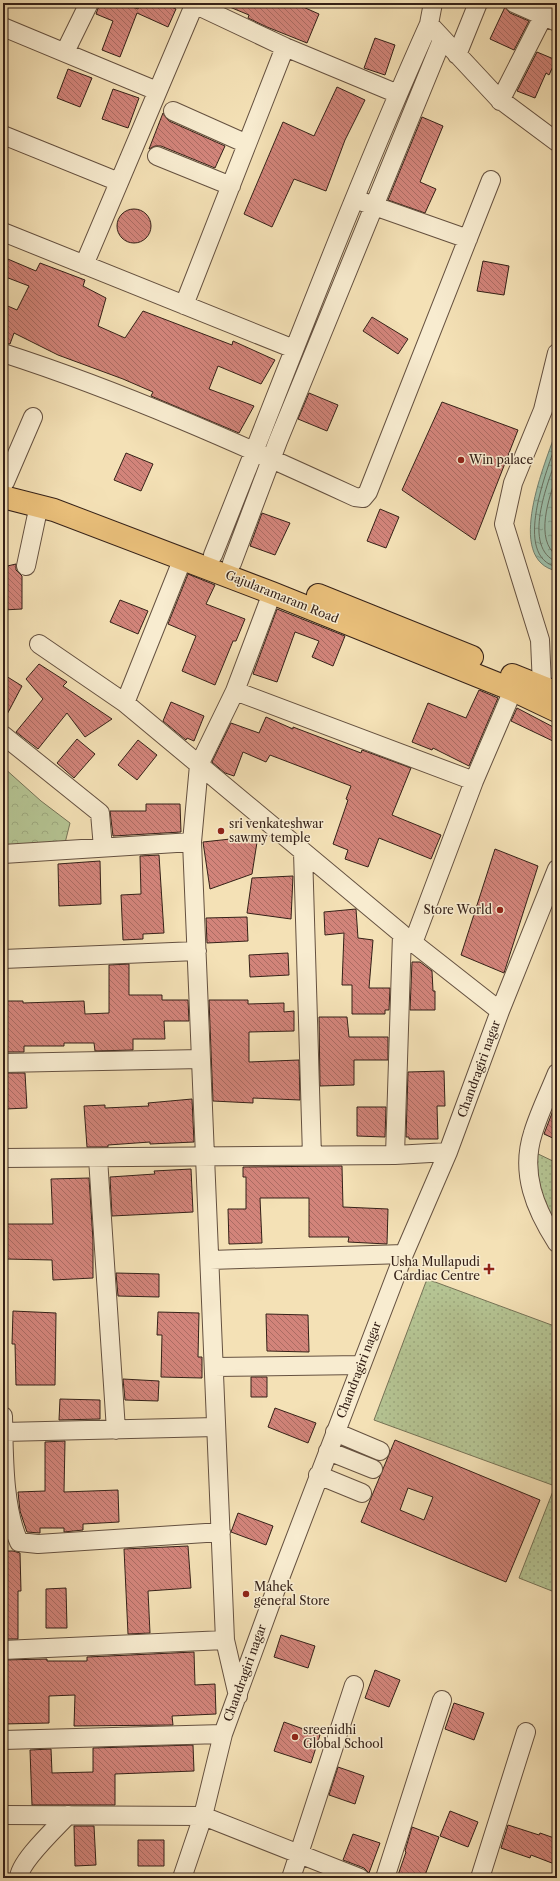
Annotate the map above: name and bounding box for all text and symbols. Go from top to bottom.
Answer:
place label: Win palace [468,452,533,467]
marker: Win palace [456,455,466,465]
street label: Gajularamaram Road [223,567,342,626]
place label: sri venkateshwar sawmy temple [229,816,324,845]
marker: sri venkateshwar sawmy temple [216,826,226,836]
place label: Store World [423,902,493,917]
marker: Store World [495,905,505,915]
street label: Chandragiri nagar [454,1018,503,1120]
place label: Usha Mullapudi Cardiac Centre [390,1254,480,1283]
marker: Usha Mullapudi Cardiac Centre [483,1263,495,1275]
street label: Chandragiri nagar [333,1319,384,1420]
place label: Mahek general Store [254,1579,330,1608]
marker: Mahek general Store [241,1589,251,1599]
street label: Chandragiri nagar [220,1622,269,1724]
place label: sreenidhi Global School [303,1722,384,1751]
marker: sreenidhi Global School [290,1732,300,1742]

